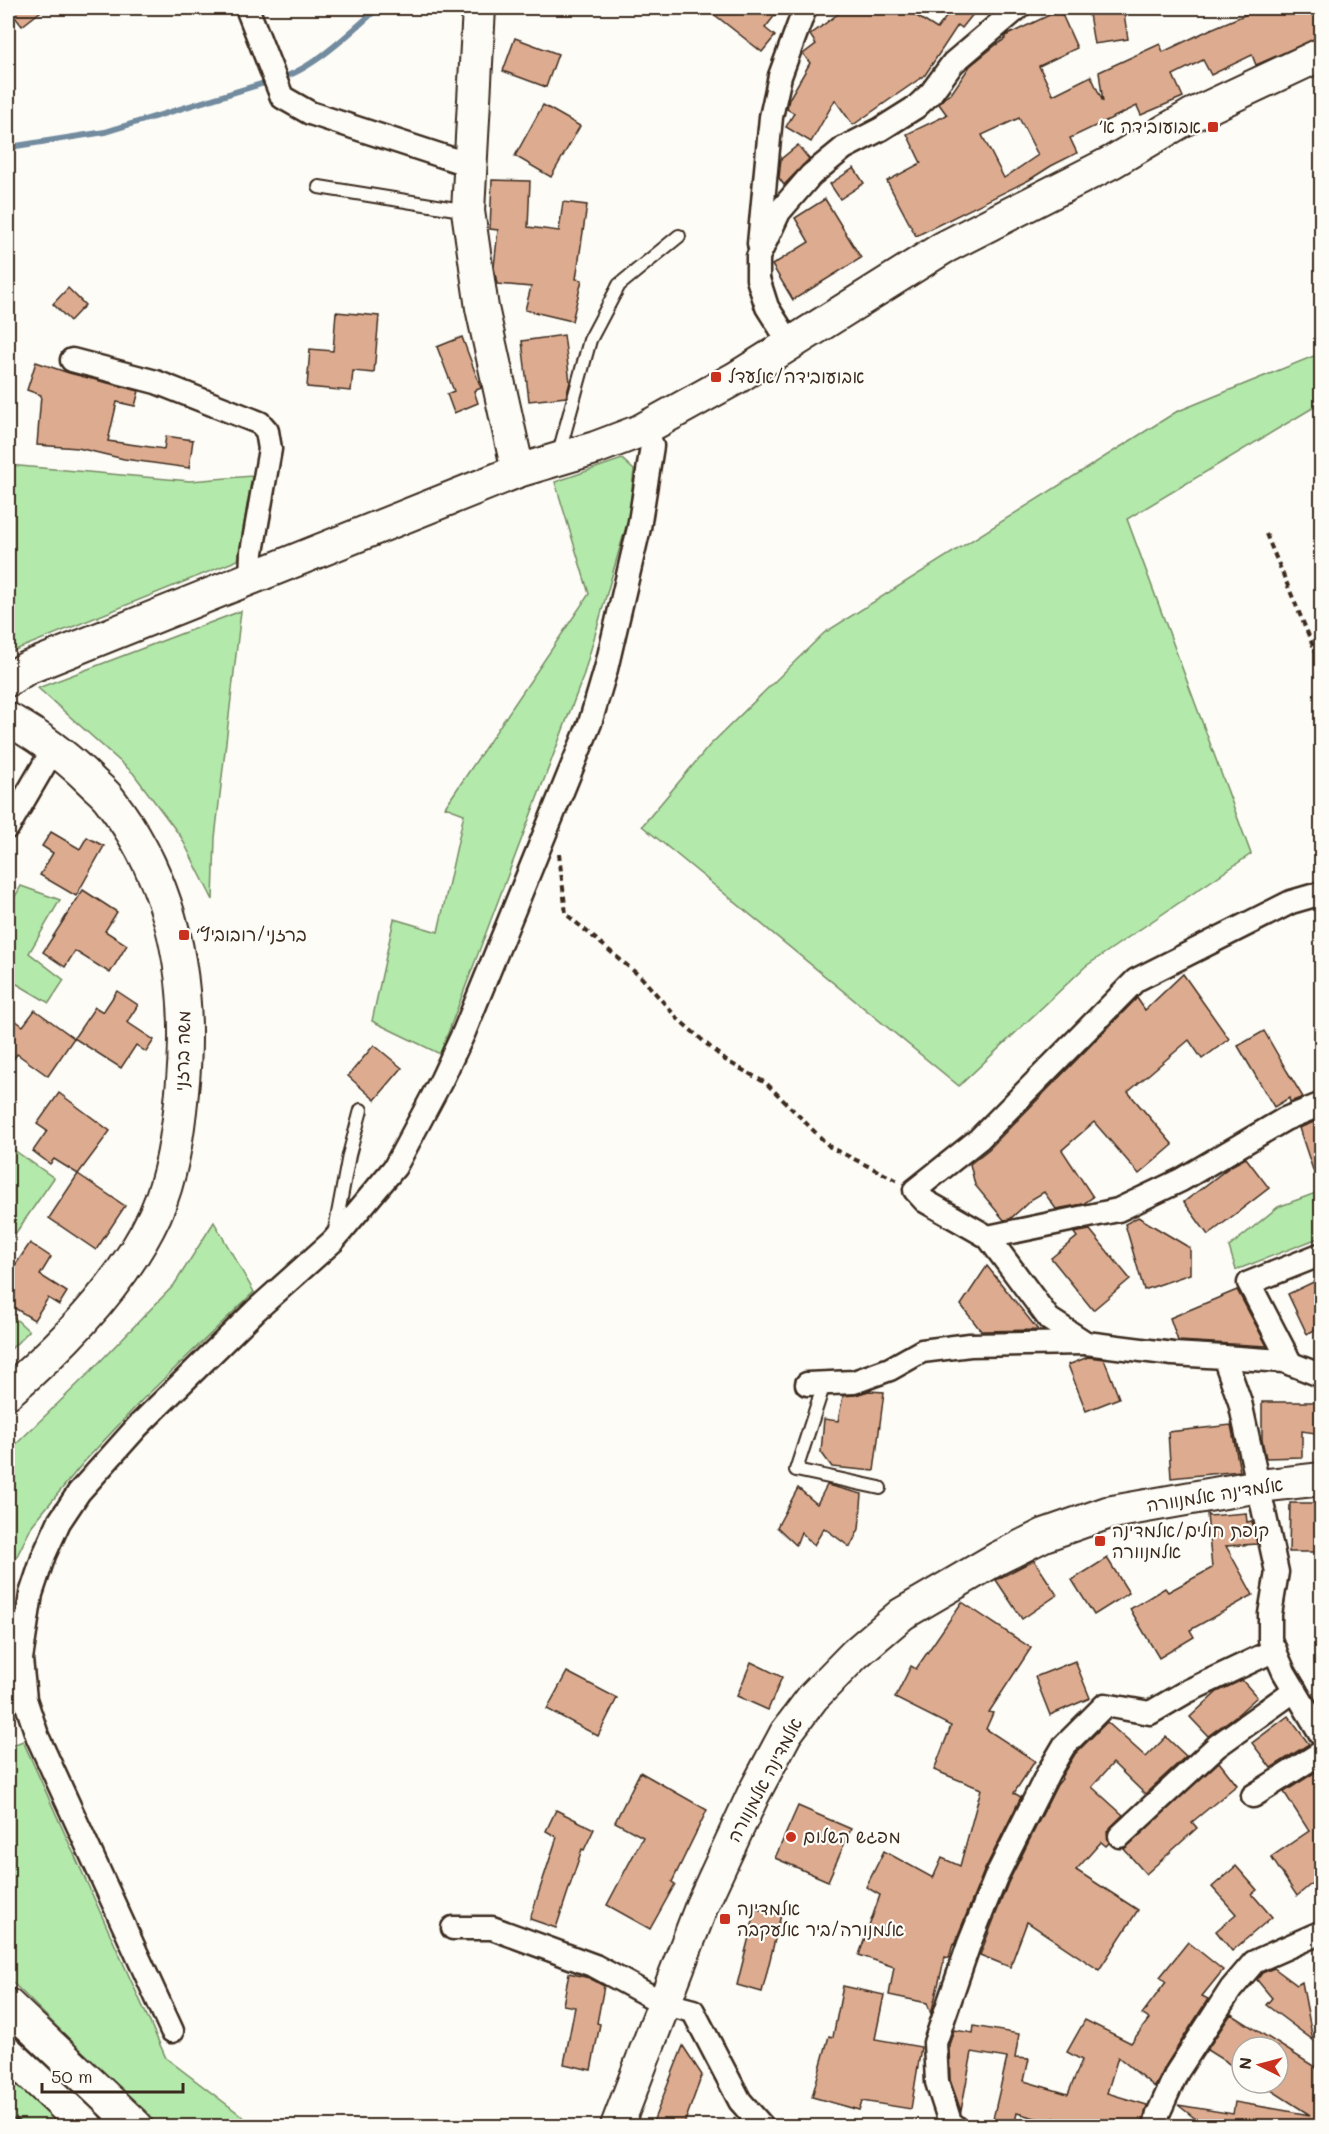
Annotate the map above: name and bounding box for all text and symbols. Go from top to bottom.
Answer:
place label: אבועובידה א׳ [1099,114,1201,138]
marker: אבועובידה א׳ [1206,120,1220,134]
place label: אבועובידה/אלעדל [728,364,864,388]
marker: אבועובידה/אלעדל [709,370,723,384]
place label: ברזני/רובוביץ׳ [196,922,307,946]
marker: ברזני/רובוביץ׳ [177,928,191,942]
street label: משה ברזני [169,1010,195,1092]
street label: אלמדינה אלמנוורה [1145,1471,1285,1517]
place label: קופת חולים/אלמדינה אלמנוורה [1112,1518,1269,1563]
marker: קופת חולים/אלמדינה אלמנוורה [1093,1534,1107,1548]
street label: אלמדינה אלמנוורה [721,1713,807,1846]
place label: מפגש השלום [803,1824,901,1848]
marker: מפגש השלום [784,1830,798,1844]
place label: אלמדינה אלמנורה/ביר אלעקבה [737,1896,905,1941]
marker: אלמדינה אלמנורה/ביר אלעקבה [718,1912,732,1926]
north arrow [1230,2035,1290,2095]
scale bar [42,2056,183,2094]
text: N [1234,2056,1256,2071]
text: 50 m [51,2064,93,2088]

